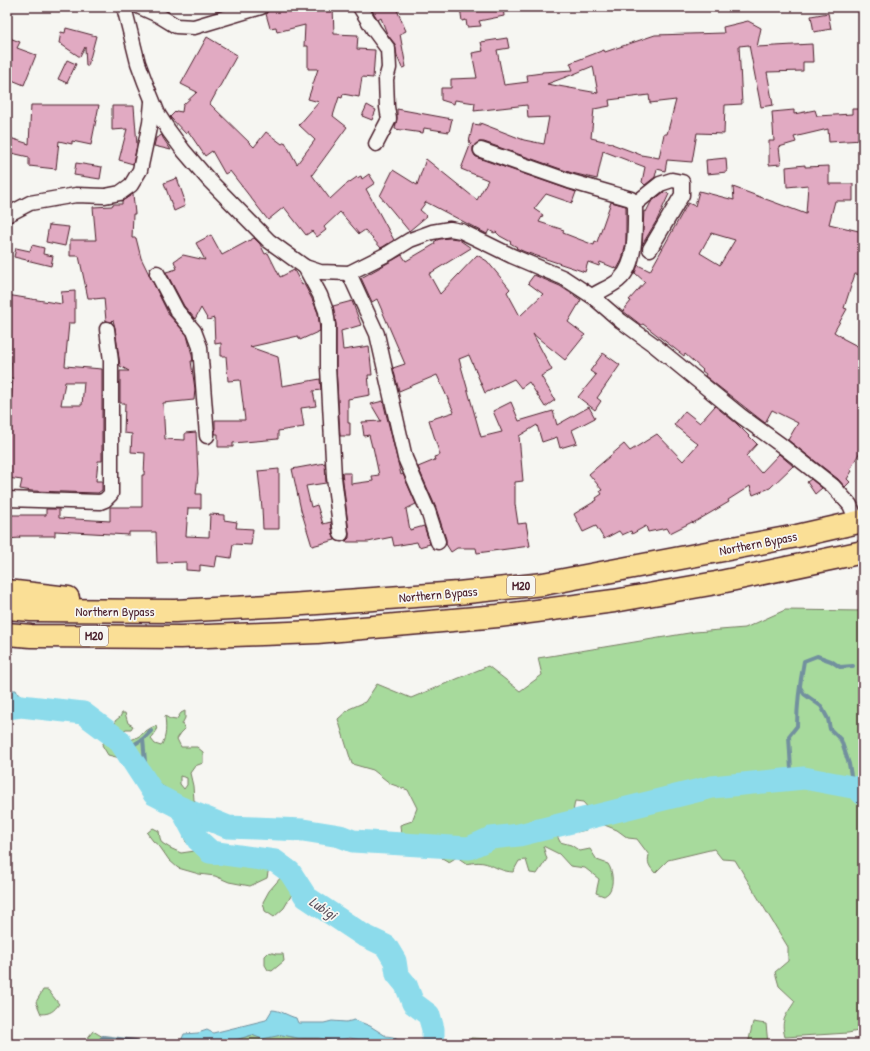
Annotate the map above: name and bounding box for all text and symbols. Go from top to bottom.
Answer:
street label: Northern Bypass [718,527,798,559]
road number: M20 [507,576,535,596]
street label: Northern Bypass [398,582,478,606]
street label: Northern Bypass [76,602,154,620]
road number: M20 [80,626,108,646]
water label: Lubigi [305,892,342,925]

